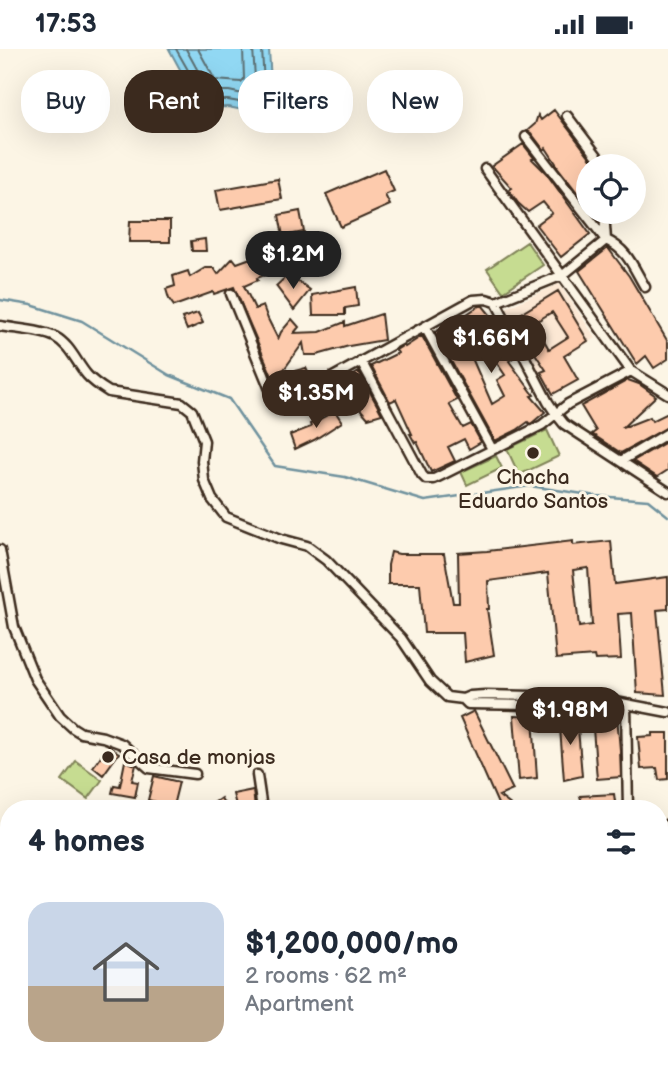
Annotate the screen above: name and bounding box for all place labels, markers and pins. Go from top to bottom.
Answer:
pin: $1.2M [244,231,342,291]
pin: $1.66M [434,315,548,375]
pin: $1.35M [259,371,373,430]
marker: Chacha Eduardo Santos [525,445,541,461]
place label: Chacha Eduardo Santos [458,465,608,514]
pin: $1.98M [513,687,627,747]
place label: Casa de monjas [122,745,275,770]
marker: Casa de monjas [100,749,116,765]

